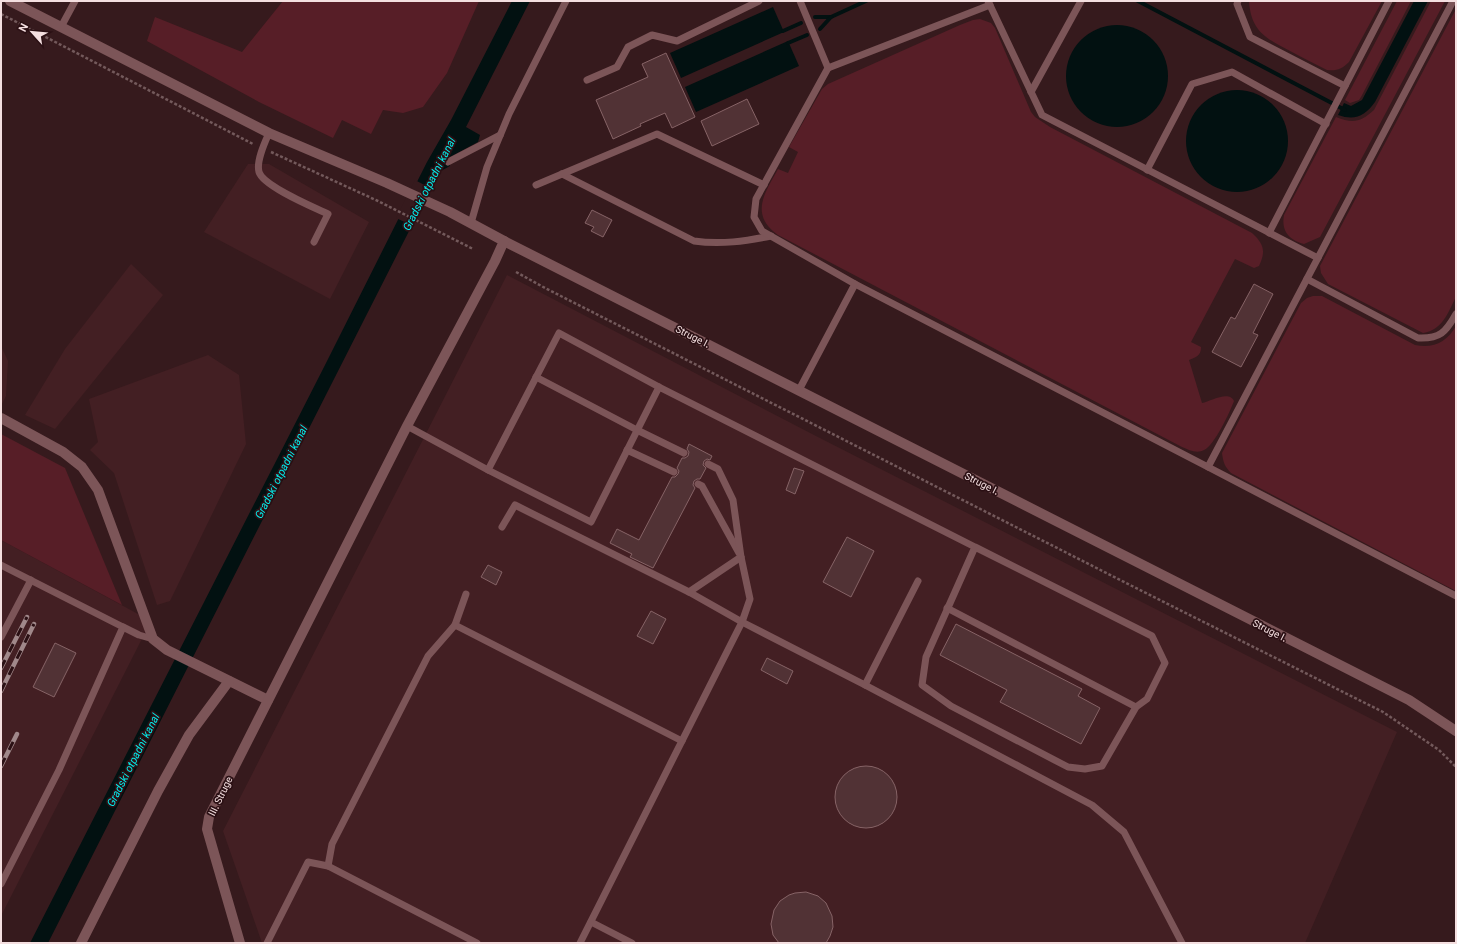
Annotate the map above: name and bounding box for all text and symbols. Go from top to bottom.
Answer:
north arrow [12,12,52,52]
text: N [16,21,31,34]
water label: Gradski otpadni kanal [400,135,459,233]
street label: Struge I. [674,323,712,350]
water label: Gradski otpadni kanal [252,423,311,521]
street label: Struge I. [963,470,1001,497]
street label: Struge I. [1251,617,1289,644]
water label: Gradski otpadni kanal [104,711,163,809]
street label: III. Struge [206,775,235,818]

